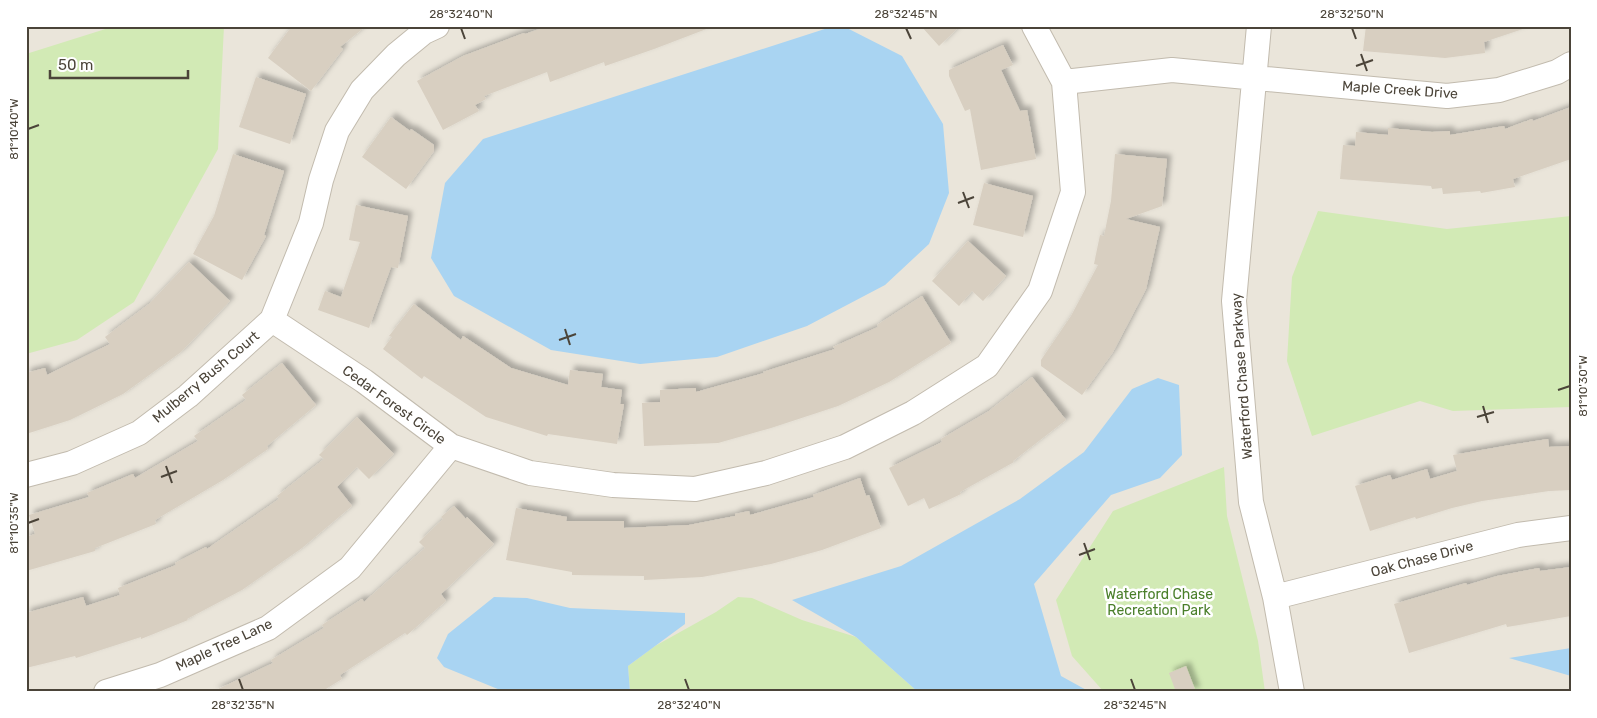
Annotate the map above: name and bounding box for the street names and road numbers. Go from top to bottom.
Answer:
street label: Maple Creek Drive [1341,77,1459,103]
street label: Waterford Chase Parkway [1228,292,1256,460]
street label: Mulberry Bush Court [149,327,263,427]
street label: Cedar Forest Circle [339,362,449,448]
street label: Oak Chase Drive [1369,537,1475,581]
street label: Maple Tree Lane [173,615,275,675]

